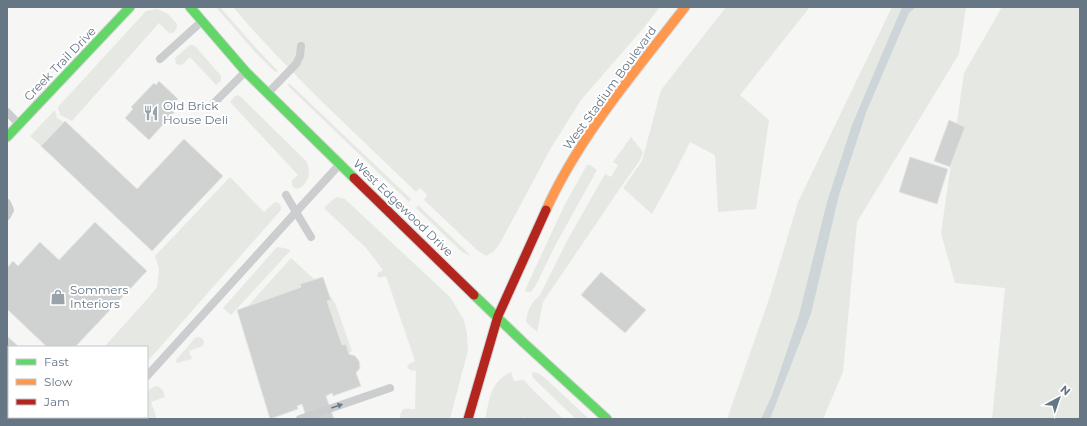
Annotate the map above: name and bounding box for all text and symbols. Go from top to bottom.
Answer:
street label: Creek Trail Drive [21,23,99,104]
street label: West Stadium Boulevard [560,23,660,153]
place label: Old Brick House Deli [163,98,228,127]
restaurant icon: Old Brick House Deli [142,104,160,122]
street label: West Edgewood Drive [350,156,457,259]
place label: Sommers Interiors [70,282,128,311]
shop icon: Sommers Interiors [49,288,67,306]
legend [8,346,148,418]
text: Fast [44,354,69,369]
text: Slow [44,374,73,389]
north arrow [1039,378,1079,418]
text: N [1058,382,1073,399]
text: Jam [43,394,70,409]
one-way arrow [332,403,344,409]

